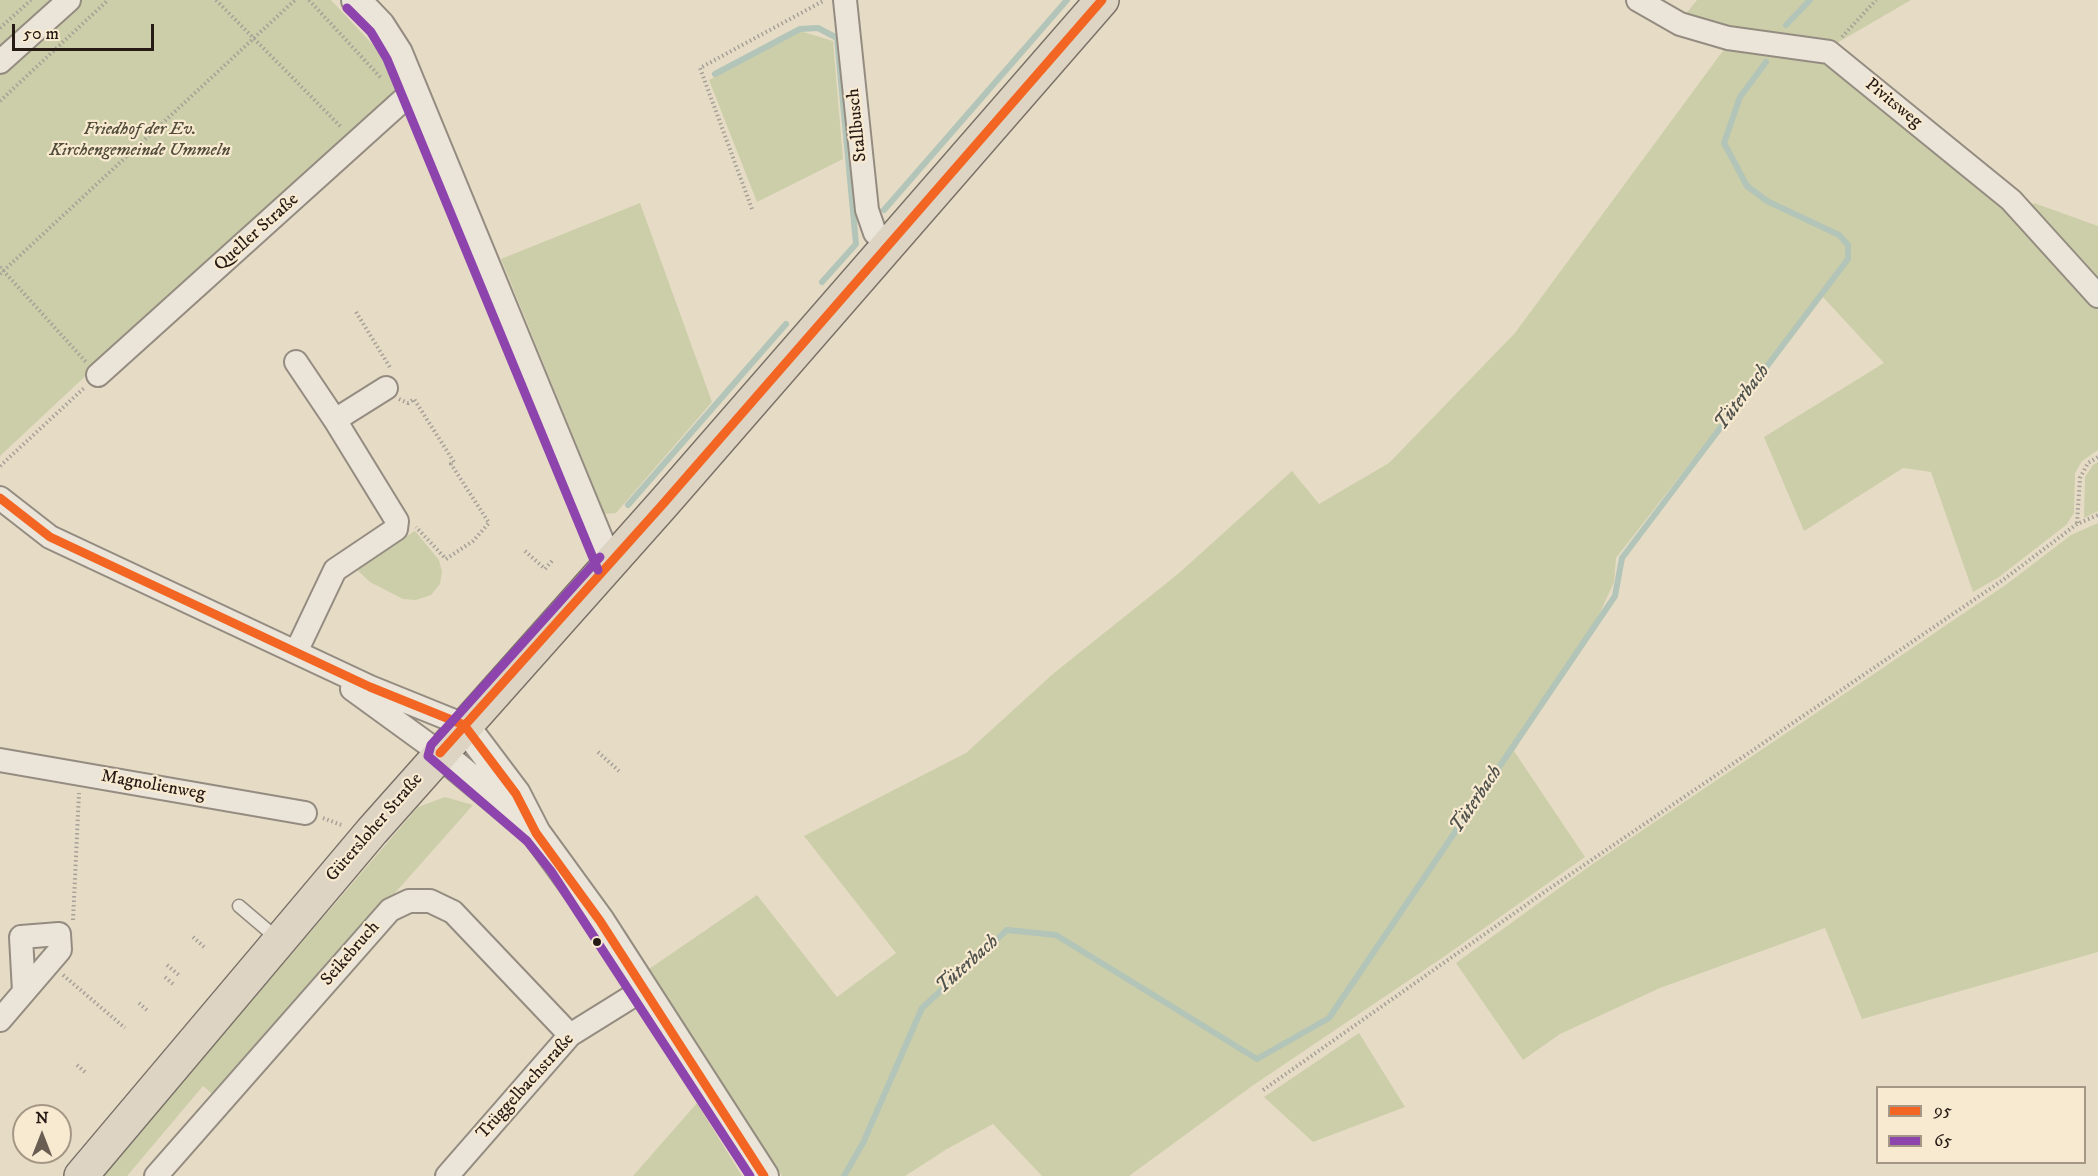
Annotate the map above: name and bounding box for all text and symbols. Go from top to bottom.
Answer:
scale bar [15,12,158,50]
text: 50 m [23,23,59,45]
street label: Pivitsweg [1860,75,1926,133]
street label: Stallbusch [843,87,873,163]
park label: Friedhof der Ev. Kirchengemeinde Ummeln [50,119,230,162]
street label: Queller Straße [210,189,304,277]
water label: Tüterbach [1710,360,1776,436]
water label: Tüterbach [1446,762,1508,838]
street label: Magnolienweg [99,766,207,806]
street label: Gütersloher Straße [322,769,428,887]
street label: Seikebruch [317,917,385,991]
water label: Tüterbach [932,931,1004,999]
unlabelled marker [591,936,603,948]
street label: Trüggelbachstraße [473,1030,579,1144]
legend [1876,1086,2086,1164]
text: 95 [1934,1100,1952,1122]
north arrow [12,1104,72,1164]
text: N [35,1108,49,1128]
text: 65 [1934,1130,1952,1152]

